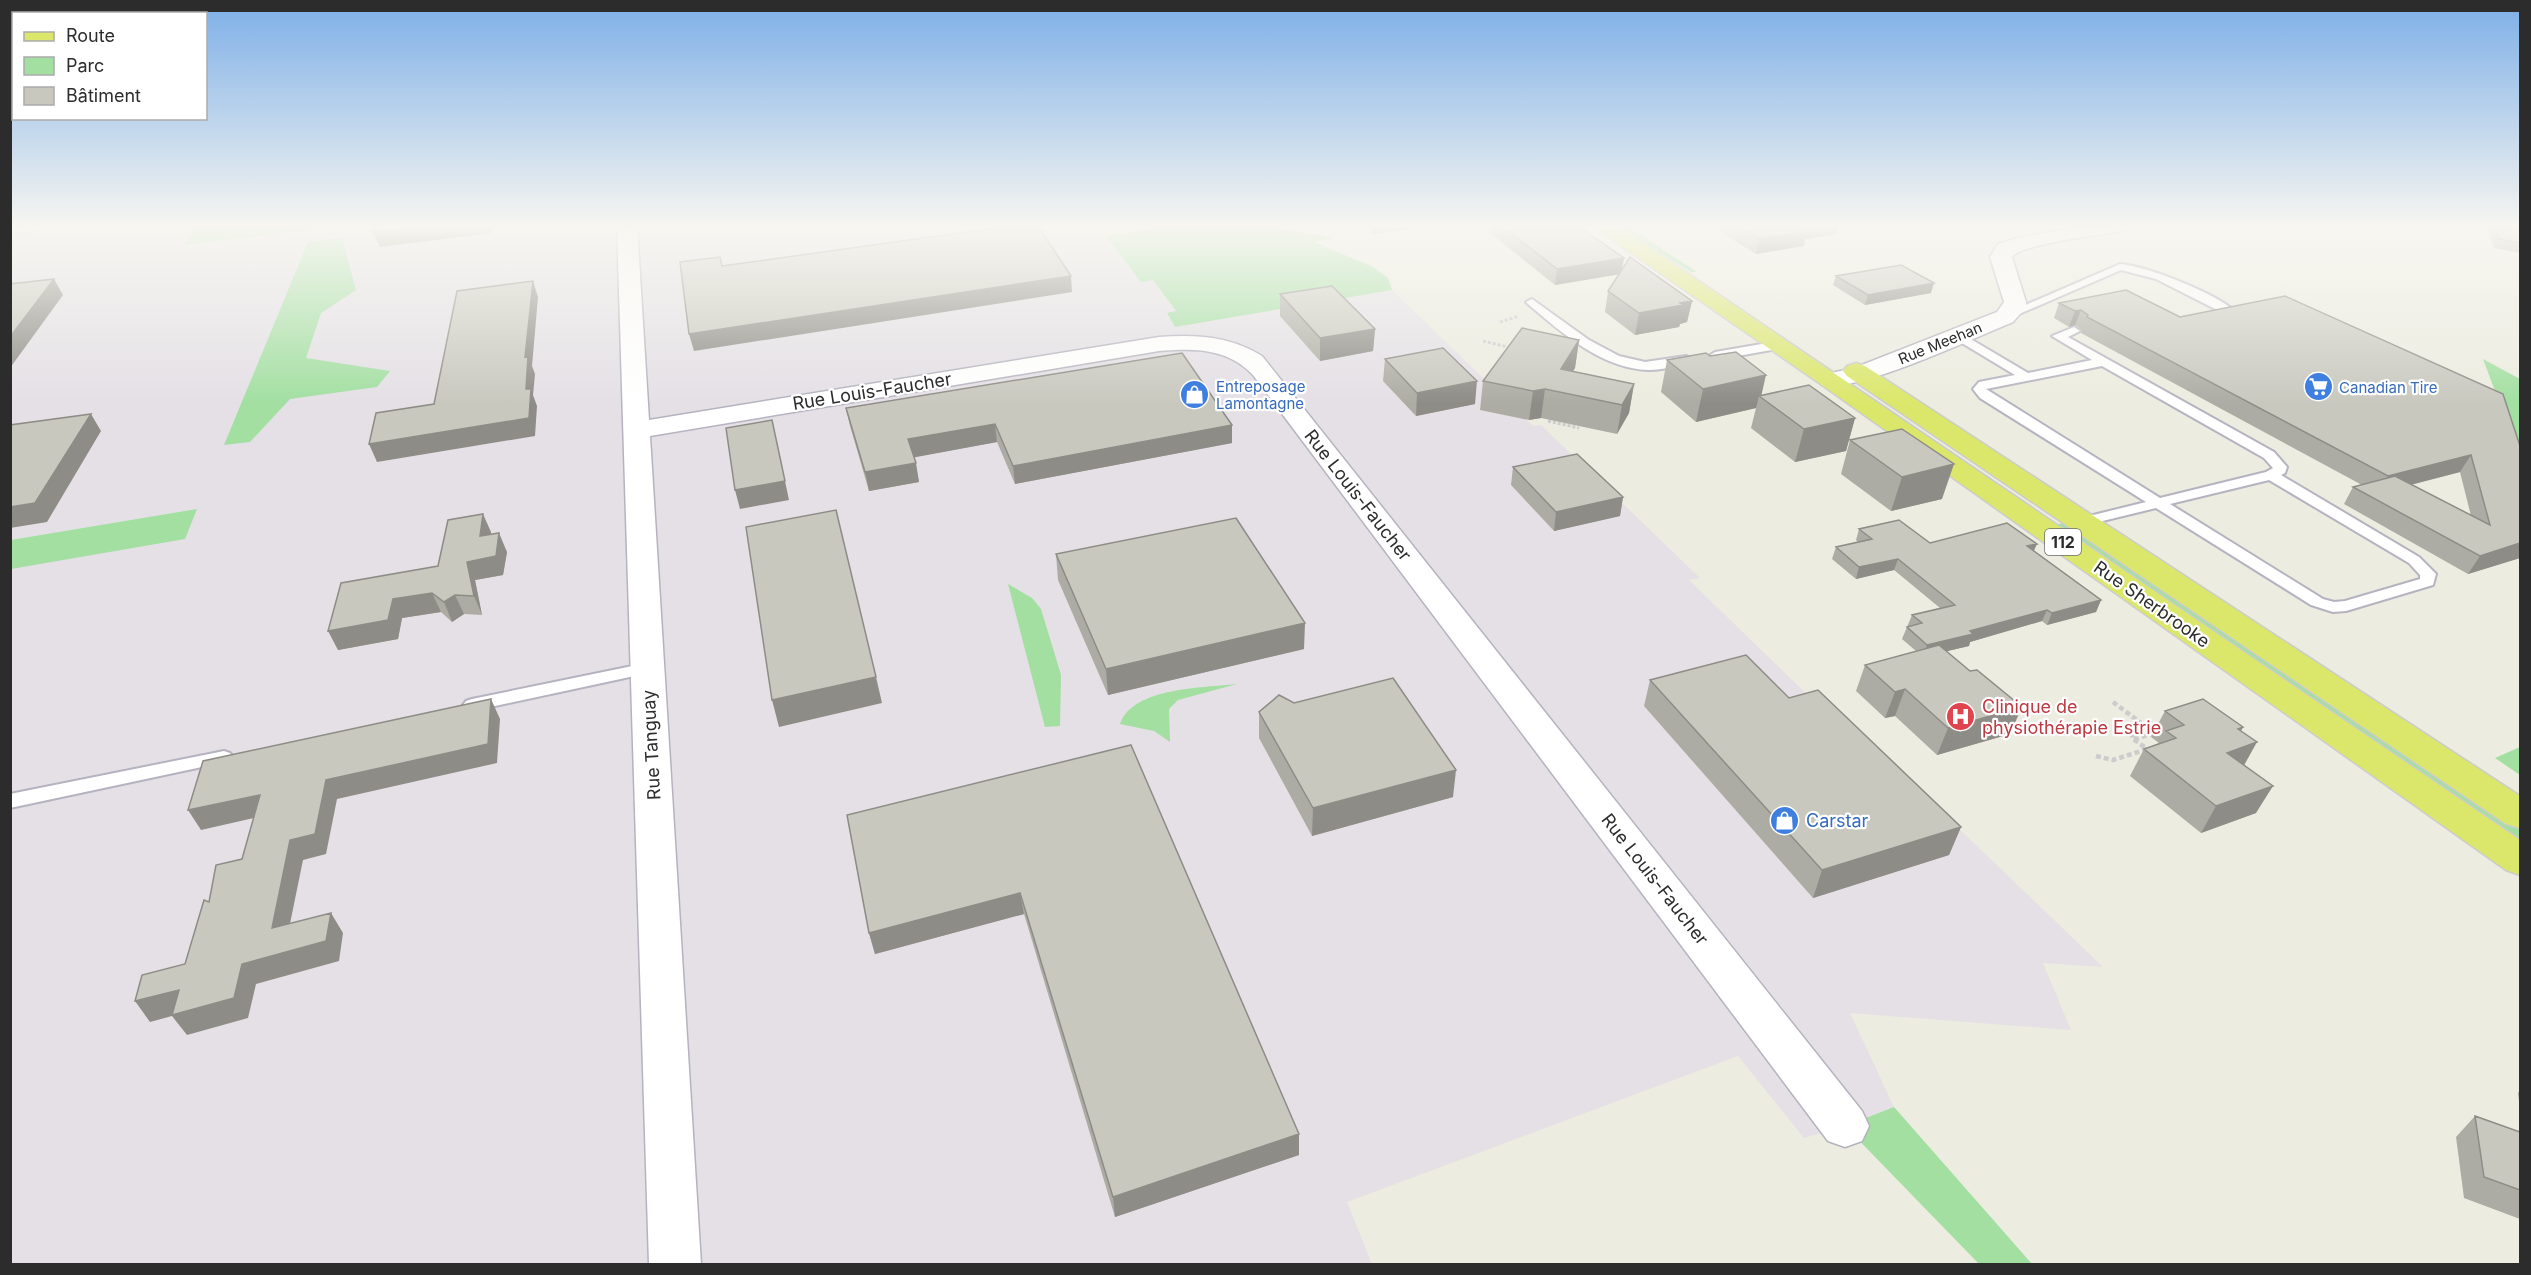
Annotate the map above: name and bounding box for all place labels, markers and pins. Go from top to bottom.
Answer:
supermarket icon: Canadian Tire [2302,371,2334,403]
place label: Entreposage Lamontagne [1216,377,1305,413]
place label: Canadian Tire [2339,378,2437,397]
shop icon: Entreposage Lamontagne [1179,379,1211,411]
place label: Clinique de physiothérapie Estrie [1982,696,2161,738]
hospital icon: Clinique de physiothérapie Estrie [1945,700,1977,732]
shop icon: Carstar [1769,804,1801,836]
place label: Carstar [1806,810,1869,831]

